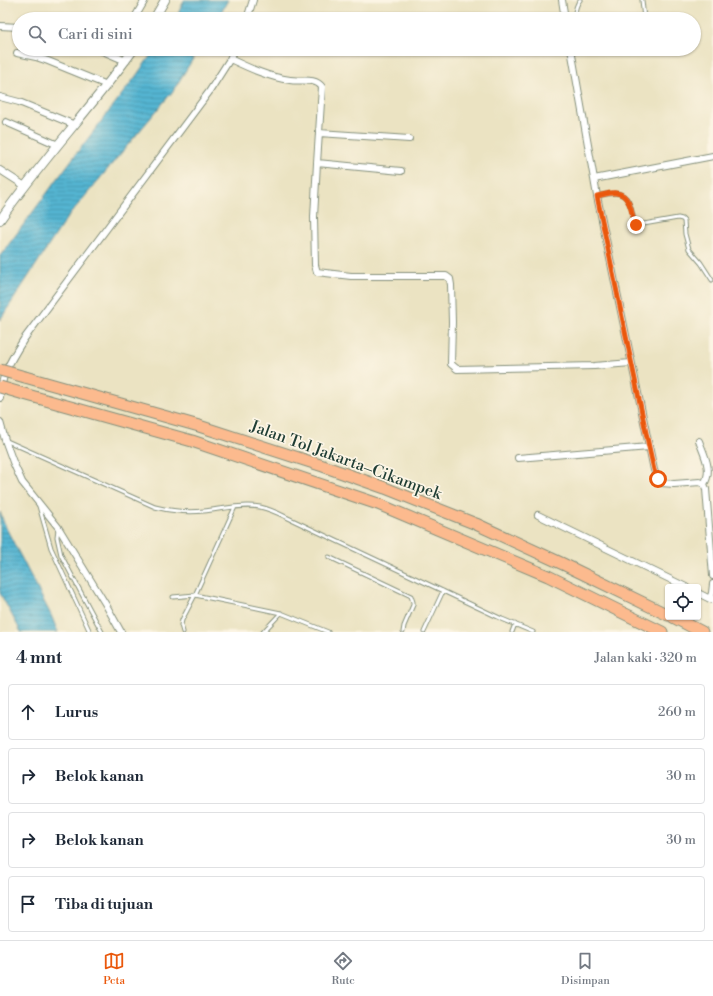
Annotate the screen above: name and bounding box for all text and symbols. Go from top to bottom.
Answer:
search box [12,12,701,56]
icon: search [26,23,48,45]
text: Cari di sini [58,25,133,44]
route end [627,216,645,234]
street label: Jalan Tol Jakarta–Cikampek [247,416,446,505]
route start [649,470,667,488]
map controls [665,584,701,620]
button: locate [665,584,701,620]
text: 4 mnt [16,647,62,669]
text: Jalan kaki · 320 m [594,650,697,666]
icon: ahead [17,701,39,723]
text: Lurus [55,703,98,722]
text: 260 m [658,704,696,720]
icon: right [17,765,39,787]
text: Belok kanan [55,767,144,786]
text: 30 m [666,768,696,784]
icon: right [17,829,39,851]
text: Belok kanan [55,831,144,850]
text: 30 m [666,832,696,848]
icon: arrive [17,893,39,915]
text: Tiba di tujuan [55,895,153,914]
tab: Peta [103,950,125,988]
tab: Rute [332,950,355,988]
tab: Disimpan [561,950,610,988]

